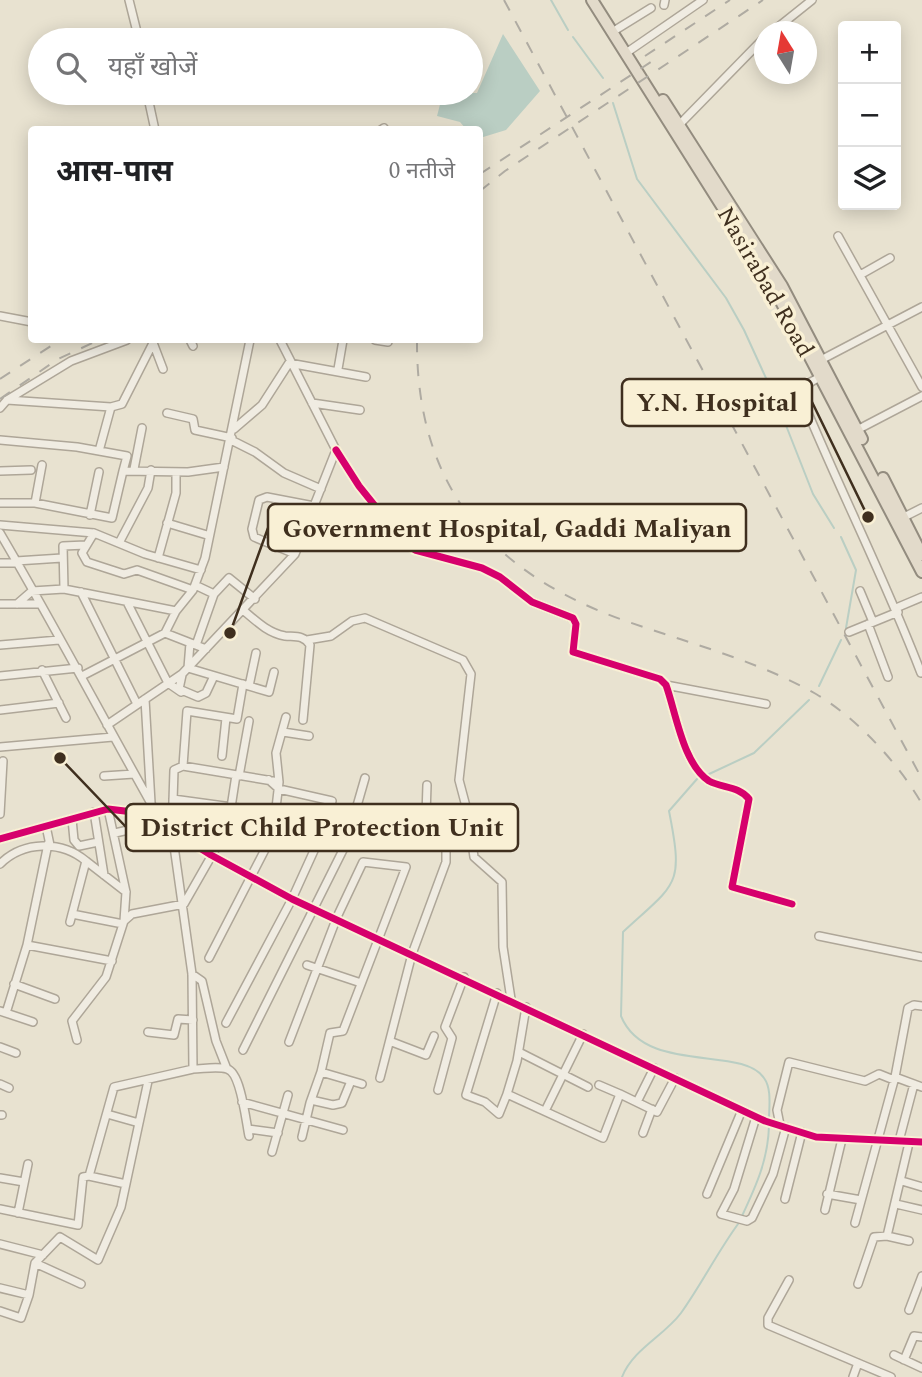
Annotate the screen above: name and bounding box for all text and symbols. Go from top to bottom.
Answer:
north arrow [754,21,817,84]
map controls [838,21,901,210]
button: + [838,21,901,84]
search box [28,28,483,105]
text: यहाँ खोजें [108,47,197,87]
icon: search [52,48,90,86]
button: − [838,84,901,147]
button: layers [838,147,901,210]
text: आस-पास [56,149,173,195]
text: 0 नतीजे [389,154,455,189]
street label: Nasirabad Road [707,200,823,364]
callout: Y.N. Hospital [622,379,812,426]
text: Y.N. Hospital [636,383,798,423]
callout: Government Hospital, Gaddi Maliyan [268,504,746,551]
text: Government Hospital, Gaddi Maliyan [282,509,732,549]
callout: District Child Protection Unit [126,804,518,851]
text: District Child Protection Unit [140,808,504,848]

